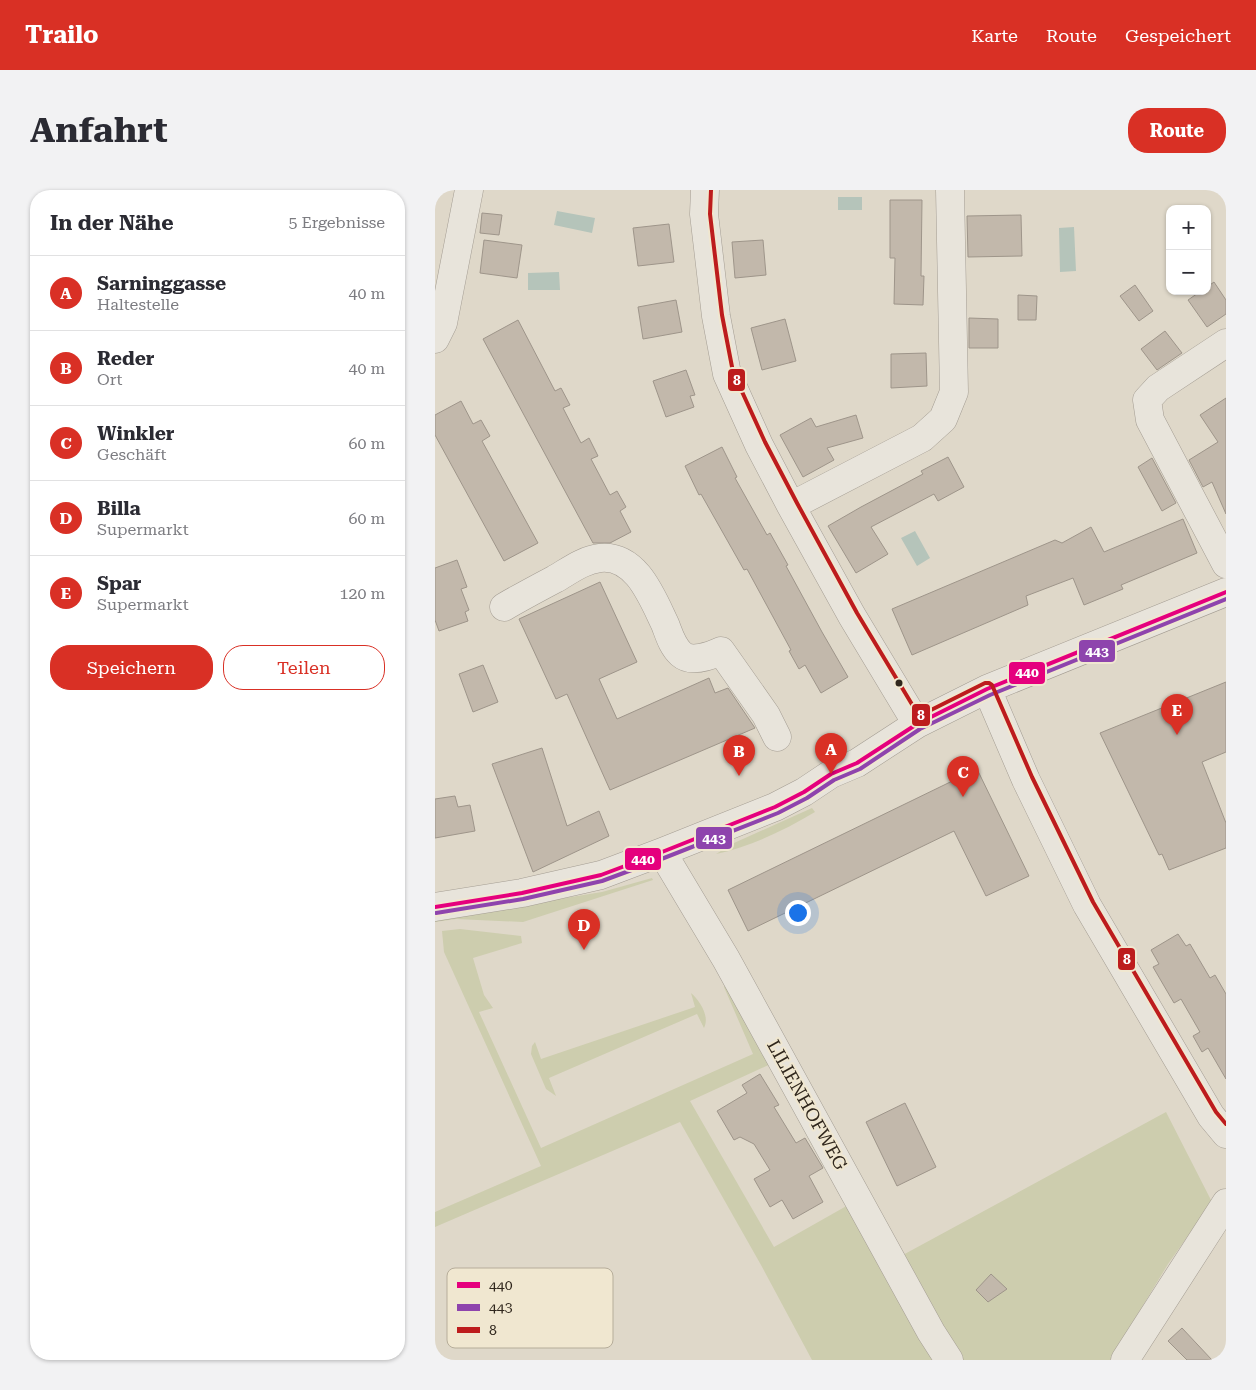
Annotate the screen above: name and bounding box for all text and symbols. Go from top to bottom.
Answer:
text: Trailo [25,21,99,49]
text: Karte [971,25,1018,46]
text: Route [1046,25,1097,46]
text: Gespeichert [1125,25,1231,46]
button: Route [1128,108,1226,153]
text: Anfahrt [30,110,168,151]
map controls [1166,205,1211,295]
button: + [1166,205,1211,250]
text: In der Nähe [50,211,173,235]
text: 5 Ergebnisse [288,213,385,232]
button: − [1166,250,1211,295]
text: Sarninggasse [97,272,226,295]
text: A [60,284,72,303]
text: 40 m [348,284,385,303]
text: Haltestelle [97,295,179,314]
text: Reder [97,347,154,370]
text: B [60,359,72,378]
text: 40 m [348,359,385,378]
line badge: 8 [727,368,746,392]
text: Ort [97,370,123,389]
text: 8 [733,372,741,388]
text: Winkler [97,422,175,445]
text: C [60,434,72,453]
text: 60 m [348,434,385,453]
text: Geschäft [97,445,167,464]
text: Billa [97,497,141,520]
text: D [60,509,72,528]
text: 60 m [348,509,385,528]
text: Supermarkt [97,520,189,539]
text: Spar [97,572,142,595]
text: E [61,584,71,603]
text: 120 m [339,584,385,603]
text: Supermarkt [97,595,189,614]
line badge: 443 [1078,639,1116,663]
text: 443 [1085,643,1109,659]
button: Speichern [50,645,213,690]
button: Teilen [223,645,385,690]
line badge: 440 [1008,661,1046,685]
text: 440 [1015,664,1039,680]
unlabelled marker [894,678,904,688]
pin: E [1161,694,1193,735]
line badge: 8 [911,703,931,727]
text: 8 [917,707,925,723]
pin: A [815,733,847,774]
pin: B [723,735,755,776]
pin: C [947,756,979,797]
line badge: 443 [695,826,733,850]
text: 443 [702,830,726,846]
line badge: 440 [624,847,662,871]
text: 440 [631,851,655,867]
your location [785,900,811,926]
pin: D [568,909,600,950]
line badge: 8 [1117,947,1136,971]
text: 8 [1123,951,1131,967]
street label: LILIENHOFWEG [763,1036,852,1174]
legend [447,1268,613,1348]
text: 440 [489,1277,513,1293]
text: 443 [489,1299,513,1315]
text: 8 [489,1322,497,1338]

